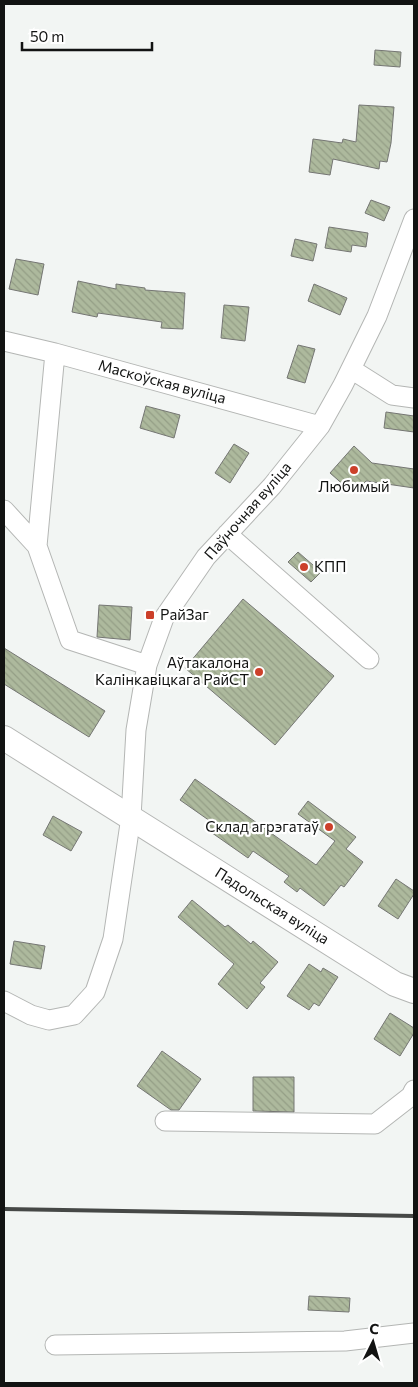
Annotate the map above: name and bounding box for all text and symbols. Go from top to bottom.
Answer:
scale bar [22,20,152,52]
text: 50 m [30,27,64,45]
street label: Маскоўская вуліца [96,355,228,407]
street label: Паўночная вуліца [200,458,294,563]
marker: Любимый [348,464,360,476]
place label: Любимый [318,477,390,495]
place label: КПП [314,557,346,575]
marker: КПП [298,561,310,573]
place label: РайЗаг [160,605,209,623]
marker: РайЗаг [144,609,156,621]
place label: Аўтакалона Калінкавіцкага РайСТ [95,653,249,688]
marker: Аўтакалона Калінкавіцкага РайСТ [253,666,265,678]
place label: Склад агрэгатаў [205,817,319,835]
marker: Склад агрэгатаў [323,821,335,833]
street label: Падольская вуліца [212,863,333,948]
north arrow [348,1317,398,1367]
text: С [369,1320,380,1337]

